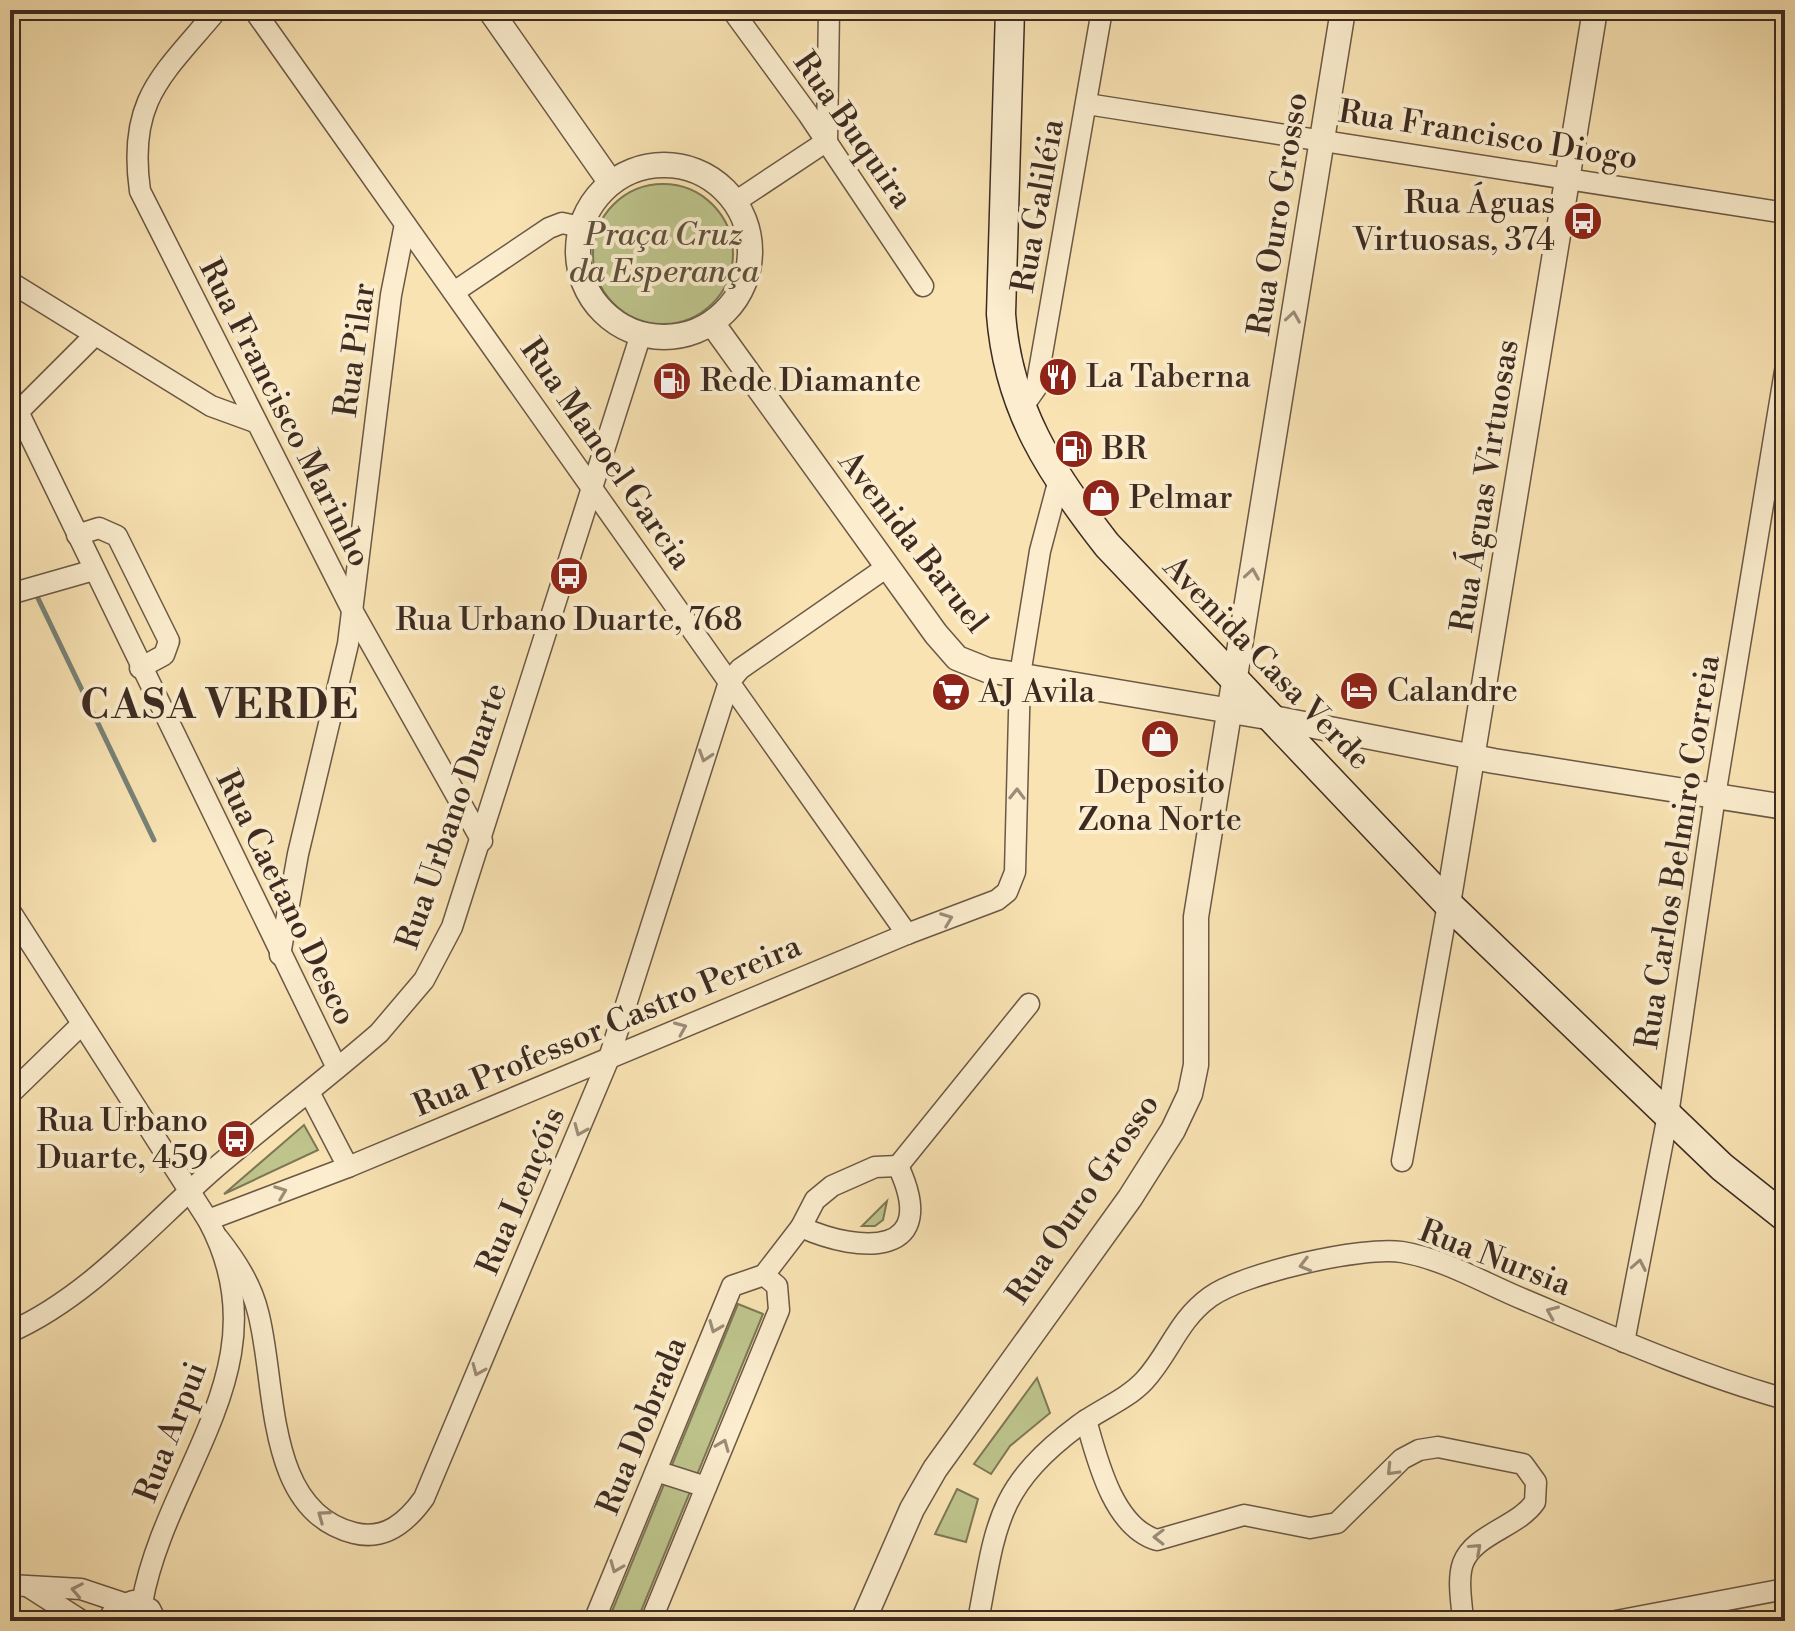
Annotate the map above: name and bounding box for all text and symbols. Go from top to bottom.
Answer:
street label: Rua Buquira [784,44,922,217]
street label: Rua Ouro Grosso [1239,90,1317,338]
street label: Rua Francisco Diogo [1336,92,1640,178]
street label: Rua Galiléia [1003,115,1073,296]
place label: Rua Águas Virtuosas, 374 [1351,181,1555,260]
bus stop icon: Rua Águas Virtuosas, 374 [1562,200,1604,242]
park label: Praça Cruz da Esperança [569,215,759,292]
street label: Rua Francisco Marinho [190,253,380,573]
street label: Rua Pilar [326,280,384,420]
one-way arrow [1284,310,1301,324]
street label: Rua Manoel Garcia [511,331,701,578]
street label: Rua Águas Virtuosas [1440,337,1528,635]
restaurant icon: La Taberna [1037,356,1079,398]
place label: La Taberna [1086,357,1252,397]
fuel station icon: Rede Diamante [651,360,693,402]
place label: Rede Diamante [700,361,921,401]
fuel station icon: BR [1053,428,1095,470]
place label: BR [1101,429,1147,469]
street label: Avenida Baruel [829,442,997,641]
shop icon: Pelmar [1080,477,1122,519]
place label: Pelmar [1129,478,1233,518]
street label: Avenida Casa Verde [1154,547,1379,778]
bus stop icon: Rua Urbano Duarte, 768 [548,555,590,597]
one-way arrow [1242,567,1259,580]
place label: Rua Urbano Duarte, 768 [395,600,743,640]
street label: Rua Carlos Belmiro Correia [1627,651,1729,1052]
hotel icon: Calandre [1338,670,1380,712]
supermarket icon: AJ Avila [930,671,972,713]
place label: Calandre [1387,671,1518,711]
place label: AJ Avila [978,672,1096,712]
street label: Rua Urbano Duarte [388,678,516,954]
district label: CASA VERDE [80,681,360,731]
shop icon: Deposito Zona Norte [1139,718,1181,760]
one-way arrow [698,748,714,762]
place label: Deposito Zona Norte [1078,763,1242,840]
street label: Rua Caetano Desco [207,764,365,1032]
one-way arrow [1009,787,1026,800]
one-way arrow [940,912,954,929]
street label: Rua Professor Castro Pereira [407,926,808,1126]
one-way arrow [673,1021,687,1038]
street label: Rua Ouro Grosso [998,1086,1168,1312]
place label: Rua Urbano Duarte, 459 [37,1101,208,1178]
street label: Rua Lençóis [468,1101,574,1281]
bus stop icon: Rua Urbano Duarte, 459 [215,1118,257,1160]
one-way arrow [573,1122,589,1136]
one-way arrow [273,1185,287,1202]
street label: Rua Nursia [1413,1211,1577,1306]
one-way arrow [1299,1255,1313,1272]
one-way arrow [1629,1259,1646,1272]
one-way arrow [1546,1305,1560,1321]
one-way arrow [708,1319,725,1333]
street label: Rua Dobrada [588,1330,696,1521]
street label: Rua Arpui [126,1356,216,1508]
one-way arrow [472,1362,488,1376]
one-way arrow [713,1439,730,1453]
one-way arrow [1386,1461,1401,1475]
one-way arrow [317,1511,331,1526]
one-way arrow [1153,1529,1165,1546]
one-way arrow [1467,1543,1481,1558]
one-way arrow [609,1559,626,1573]
one-way arrow [70,1582,84,1599]

